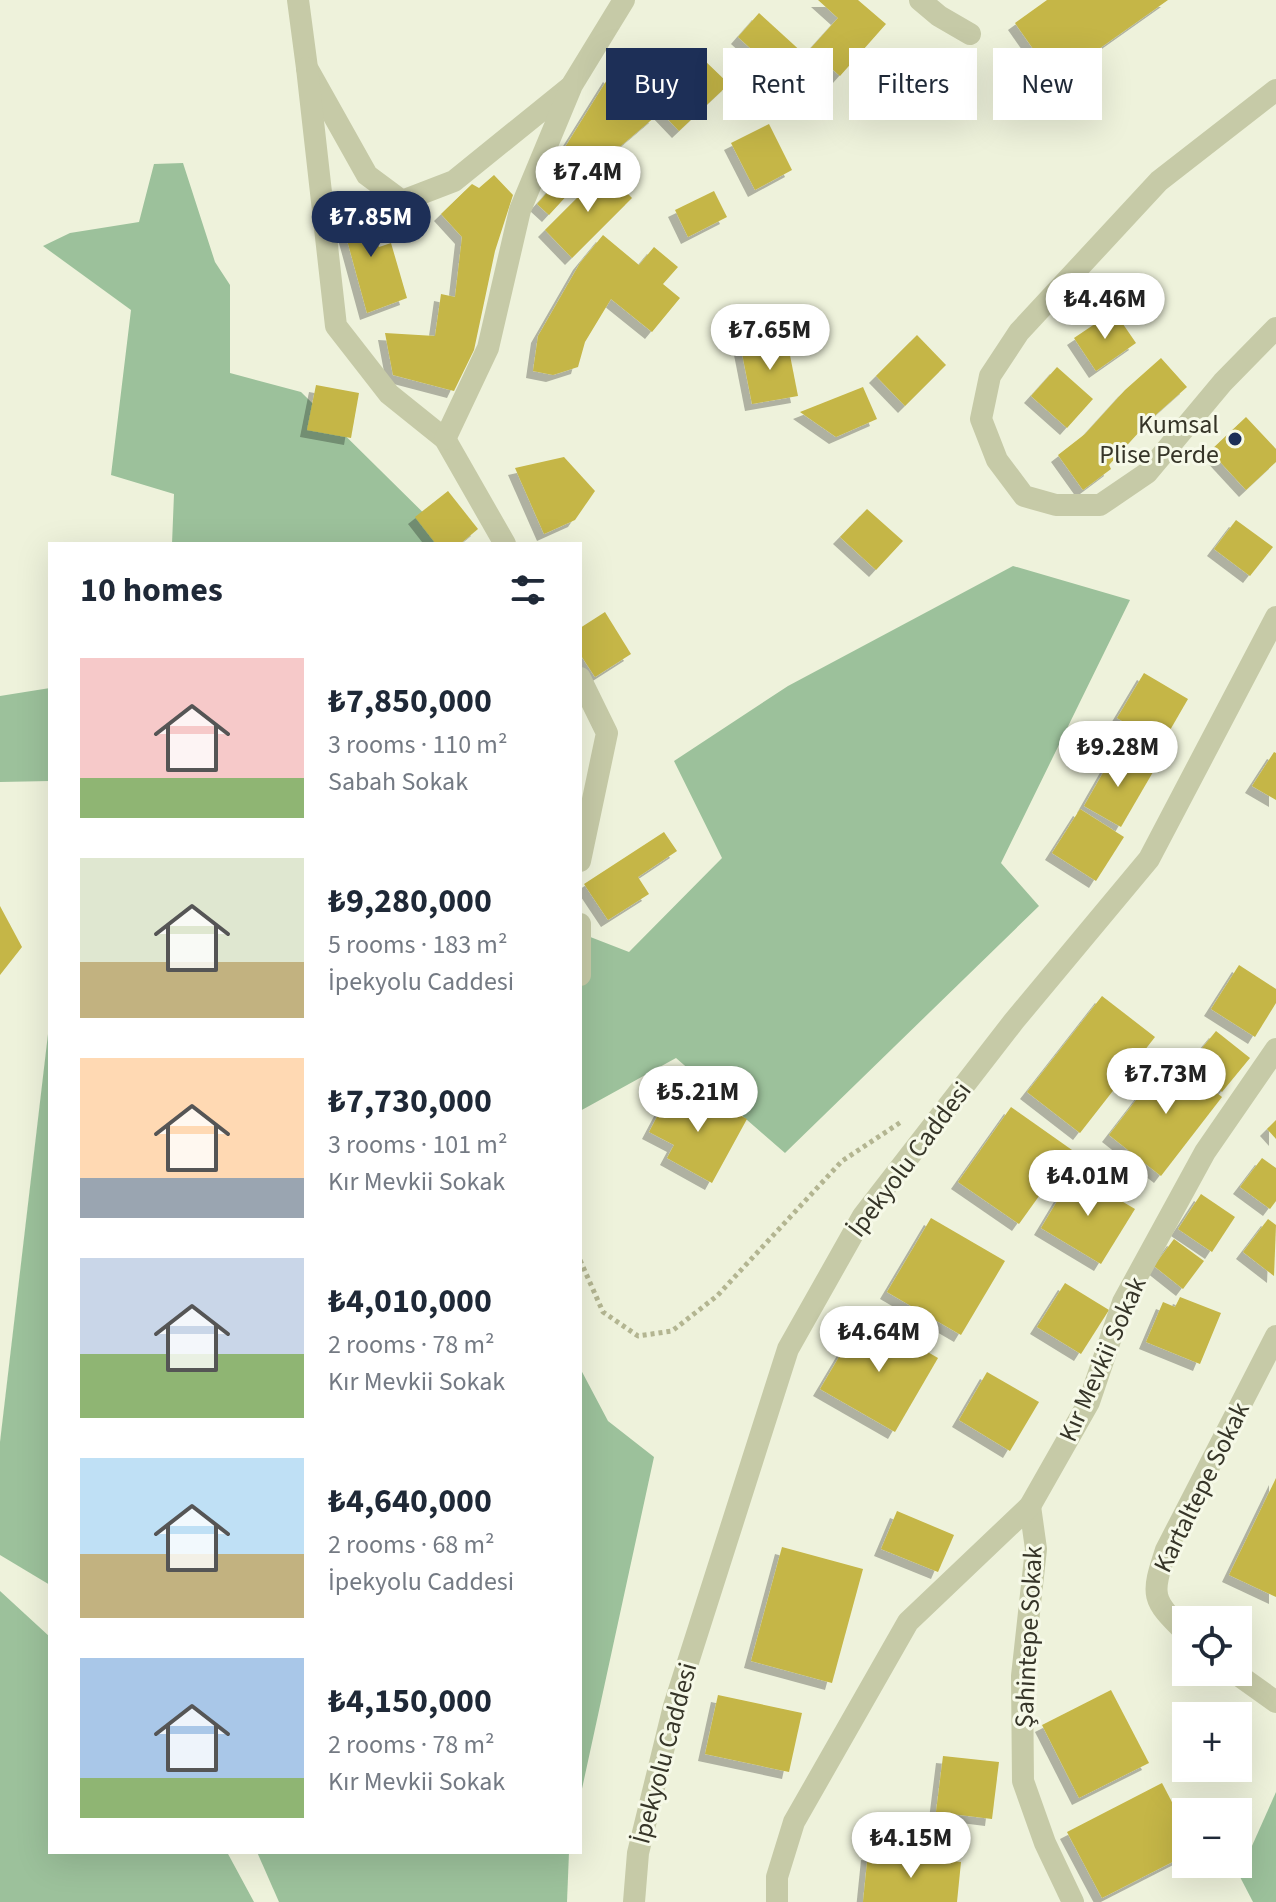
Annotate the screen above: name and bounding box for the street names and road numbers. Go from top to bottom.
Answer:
street label: İpekyolu Caddesi [839,1074,980,1245]
street label: Kır Mevkii Sokak [1050,1271,1155,1448]
street label: Kartaltepe Sokak [1144,1396,1259,1579]
street label: Şahintepe Sokak [1005,1545,1052,1729]
street label: İpekyolu Caddesi [623,1658,706,1848]

